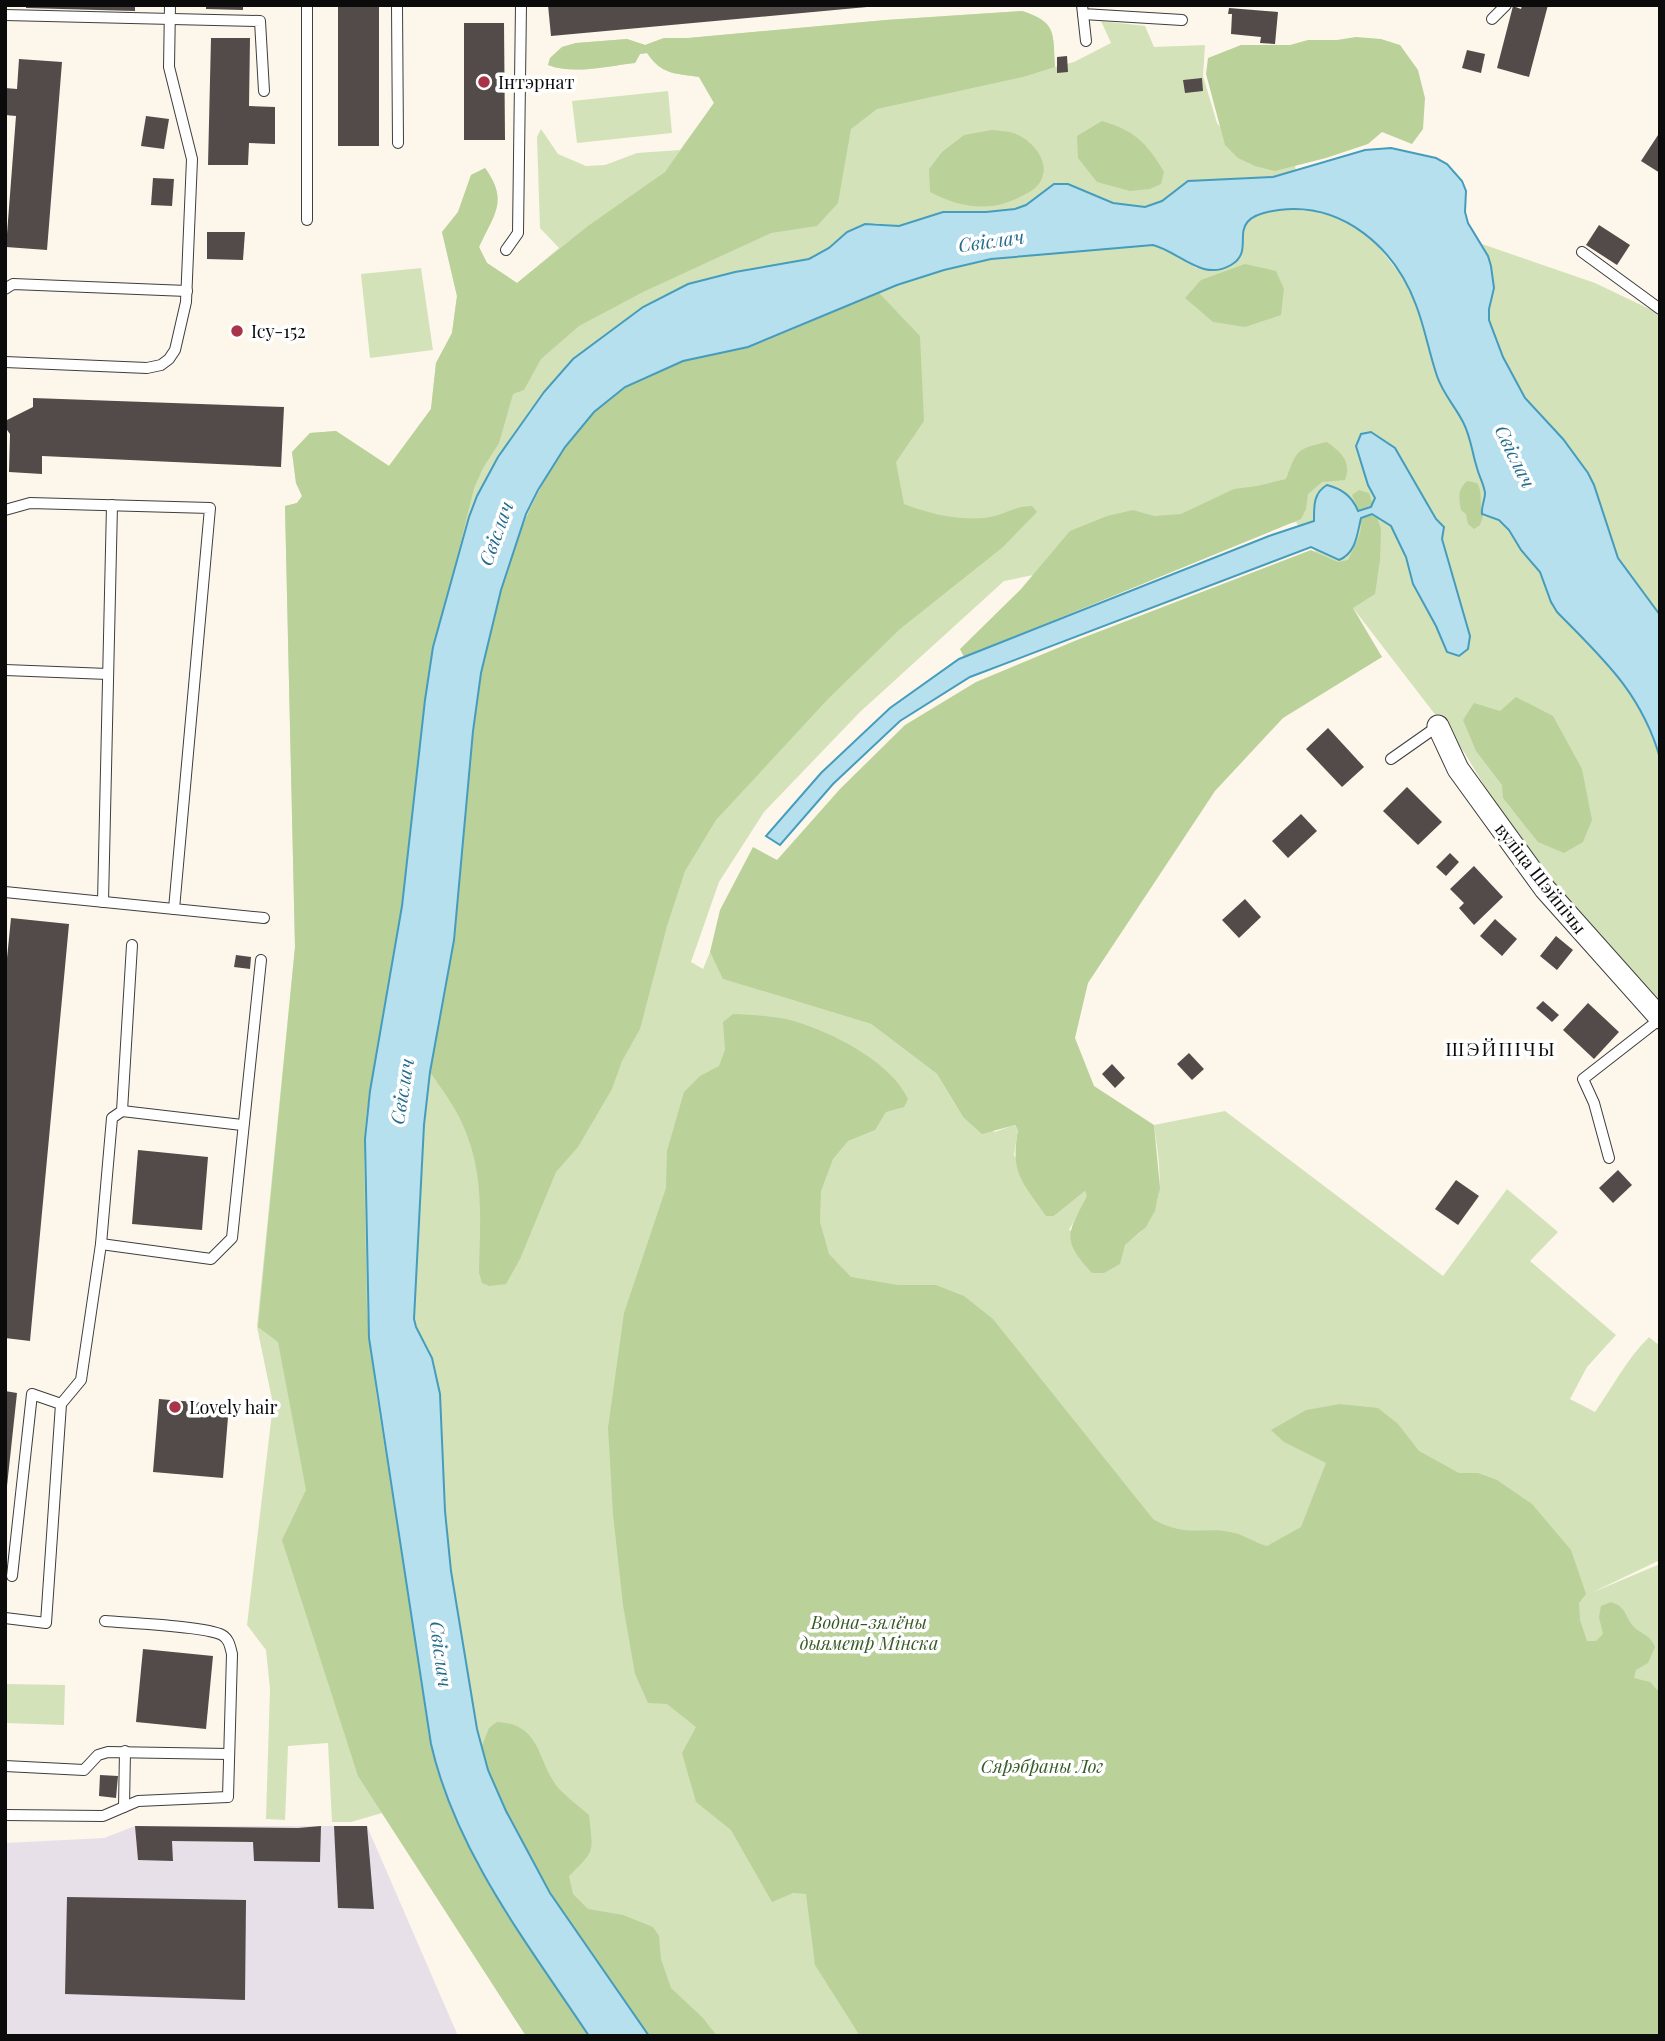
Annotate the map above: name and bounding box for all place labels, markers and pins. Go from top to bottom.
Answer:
place label: Інтэрнат [498,70,574,94]
marker: Інтэрнат [476,74,492,90]
place label: Ісу-152 [251,319,306,343]
marker: Ісу-152 [229,323,245,339]
place label: Lovely hair [189,1395,278,1419]
marker: Lovely hair [167,1399,183,1415]

